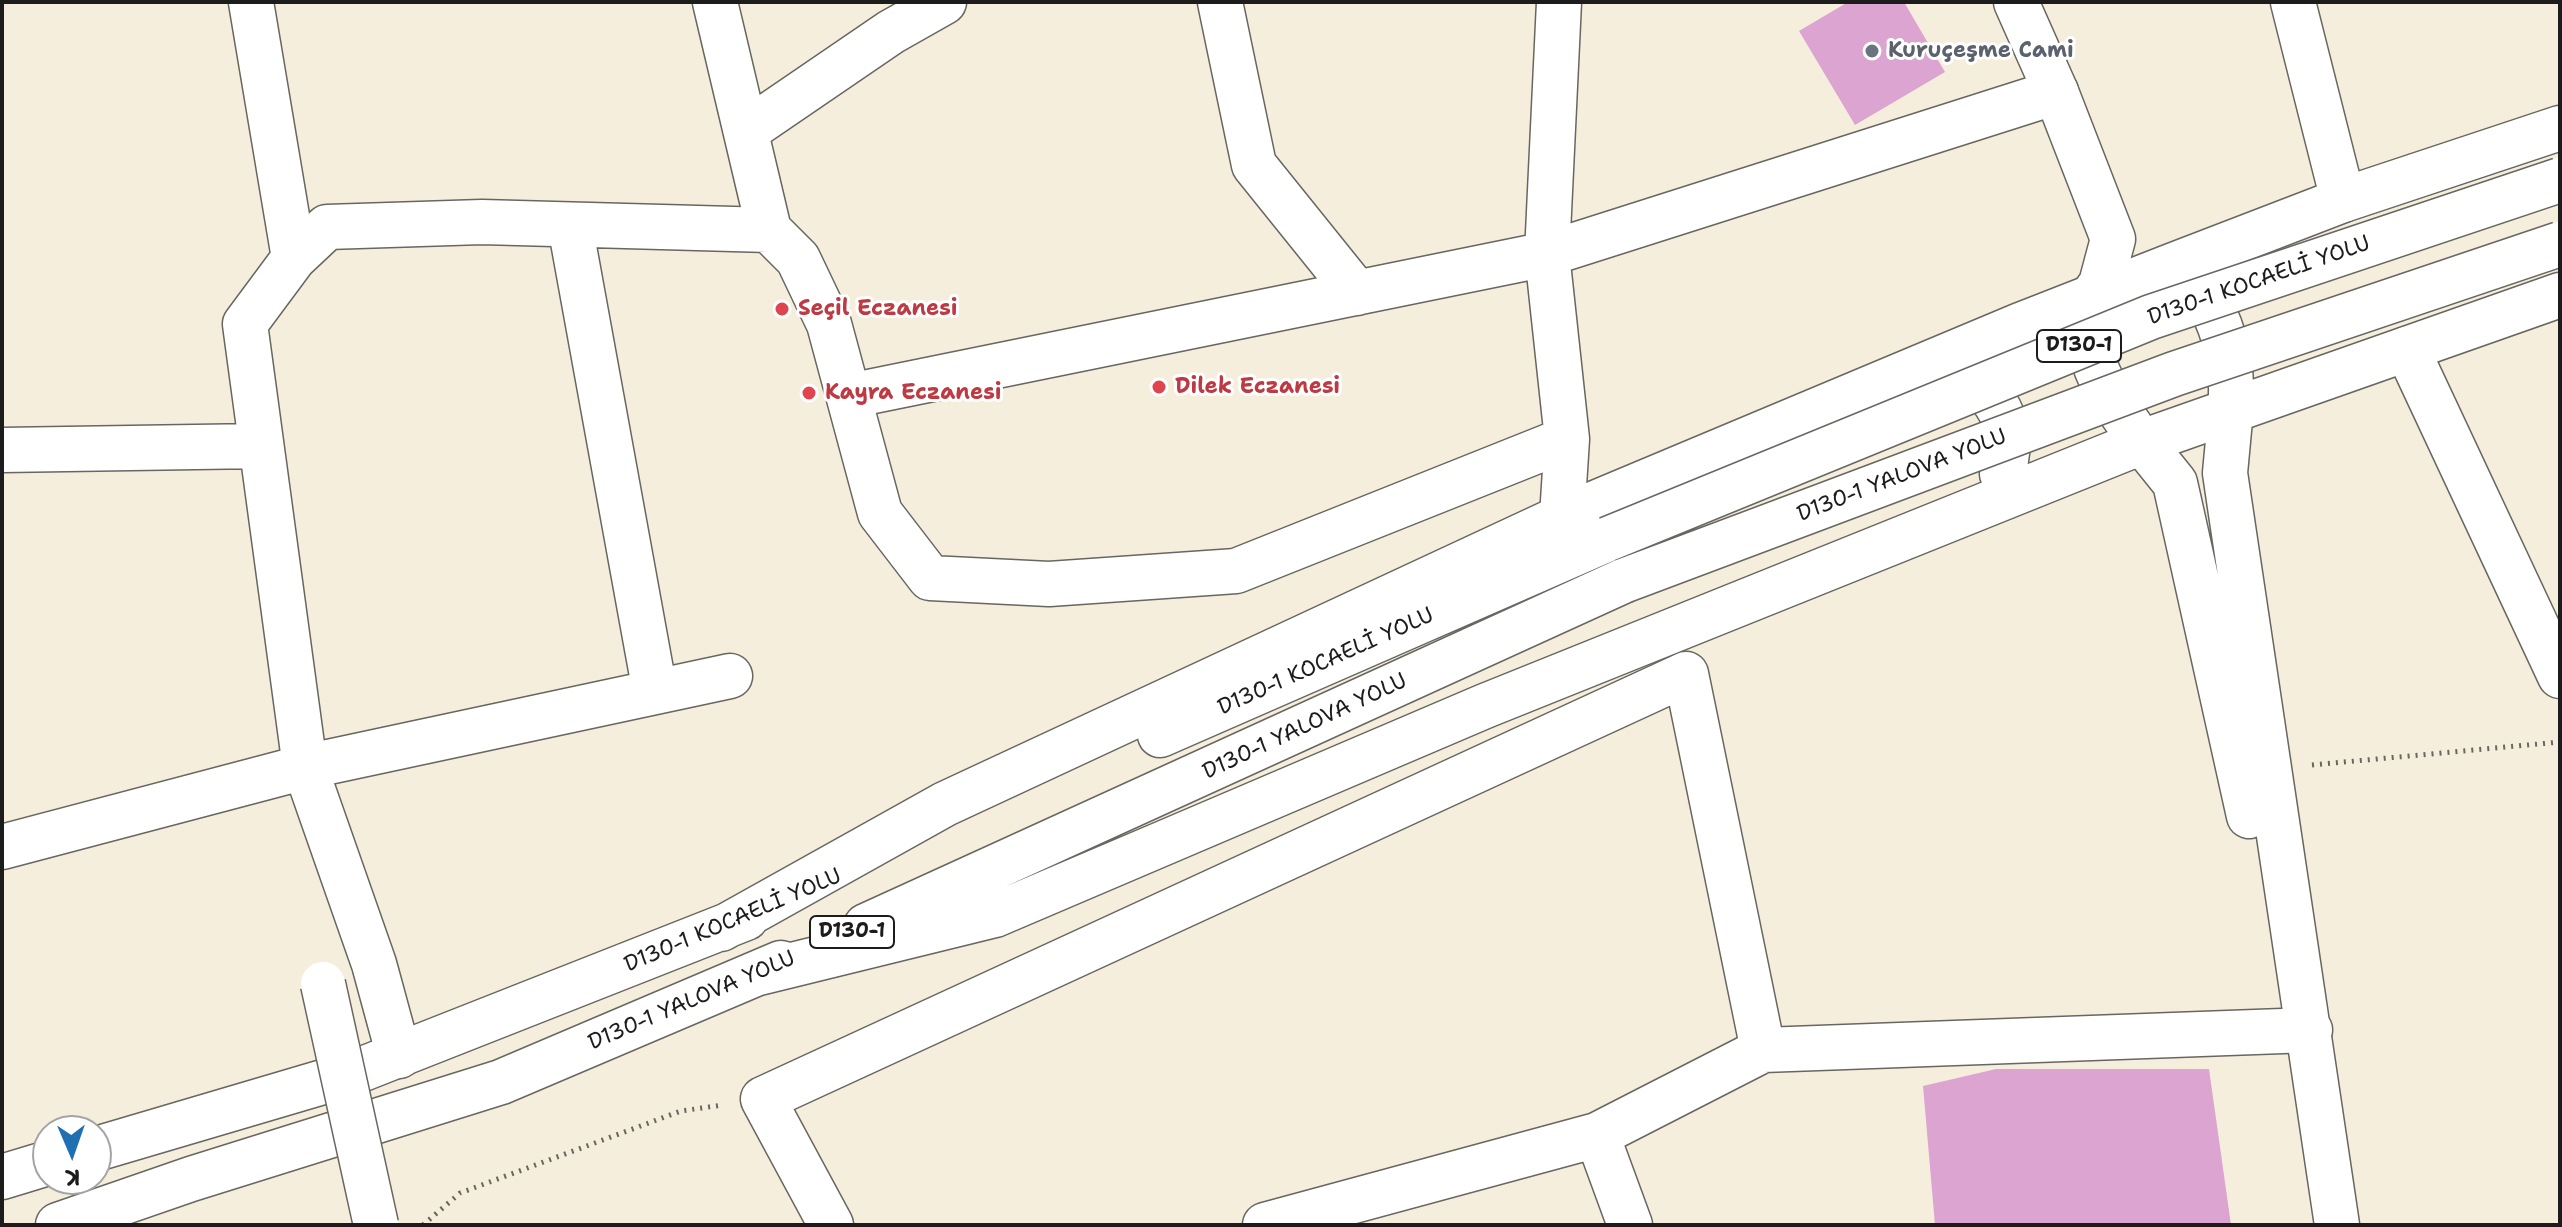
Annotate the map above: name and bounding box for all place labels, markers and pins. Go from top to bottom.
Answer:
place label: Kuruçeşme Cami [1888,38,2074,64]
marker: Kuruçeşme Cami [1863,42,1881,60]
place label: Seçil Eczanesi [798,296,957,322]
marker: Seçil Eczanesi [773,300,791,318]
place label: Dilek Eczanesi [1175,374,1340,400]
marker: Dilek Eczanesi [1150,378,1168,396]
place label: Kayra Eczanesi [825,380,1001,406]
marker: Kayra Eczanesi [800,384,818,402]

